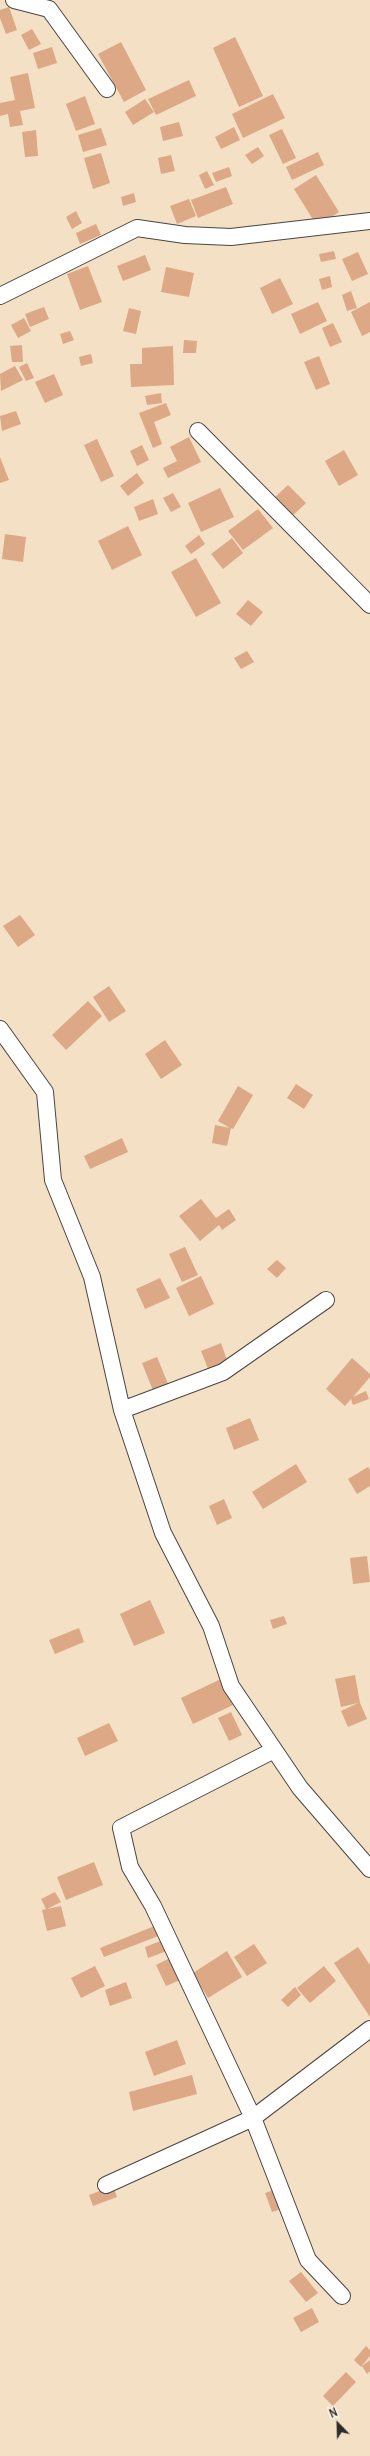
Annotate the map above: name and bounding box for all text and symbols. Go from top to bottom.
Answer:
north arrow [318,2404,358,2444]
text: N [327,2405,340,2421]

